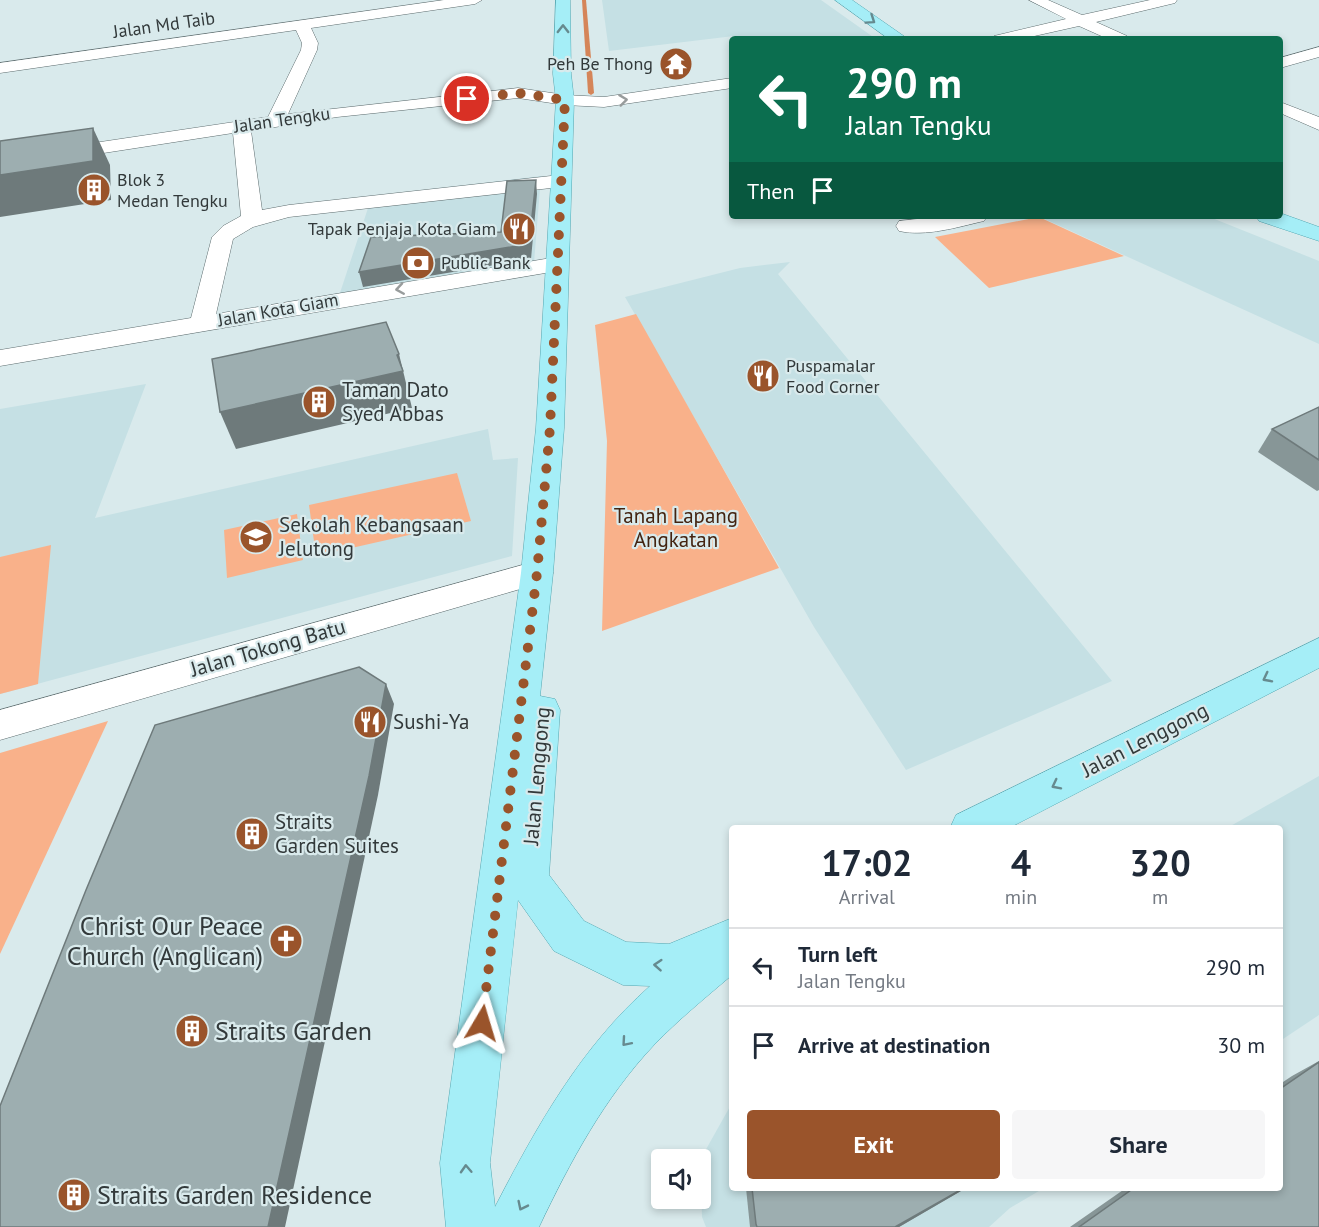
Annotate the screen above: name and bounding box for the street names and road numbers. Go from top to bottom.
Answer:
street label: Jalan Md Taib [110,6,216,43]
street label: Jalan Tengku [231,101,332,138]
street label: Jalan Kota Giam [215,288,340,332]
street label: Jalan Tokong Batu [186,612,349,683]
street label: Jalan Lenggong [1076,696,1213,783]
street label: Jalan Lenggong [517,706,556,847]

